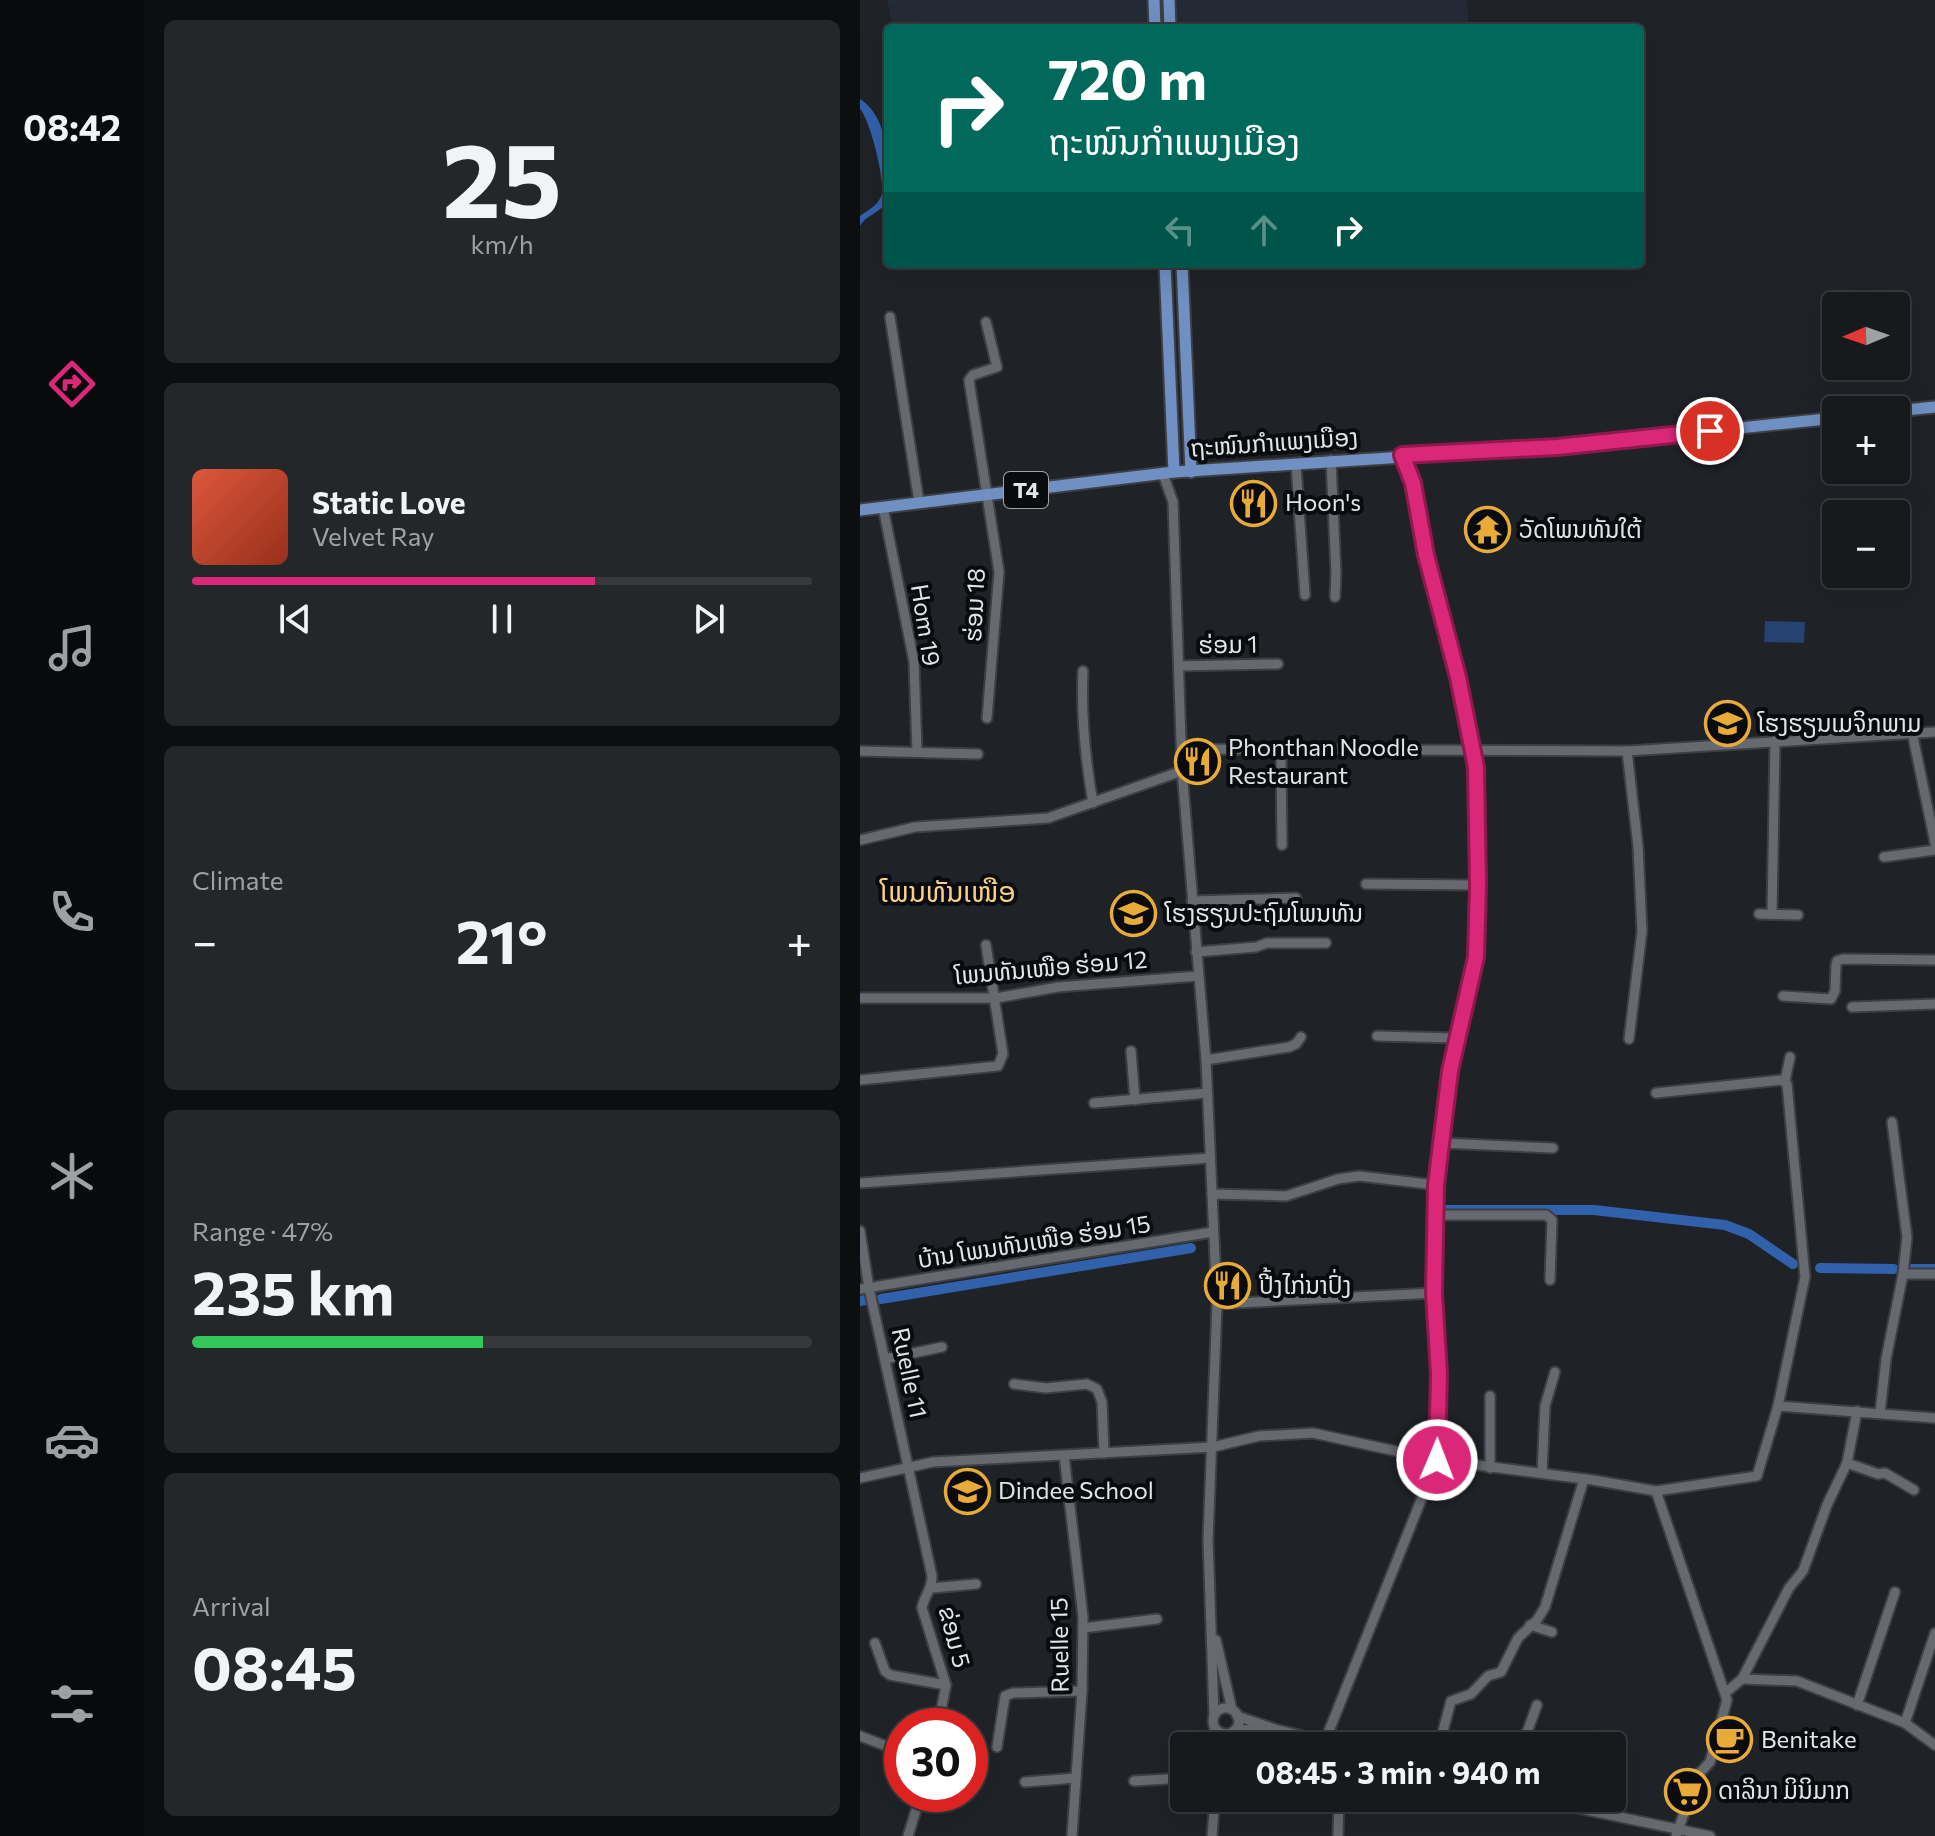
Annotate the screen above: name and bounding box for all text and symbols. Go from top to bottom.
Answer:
text: 720 m [1048,43,1207,112]
icon: right [916,56,1020,160]
text: 08:42 [23,104,121,148]
text: 25 [442,112,562,239]
text: ຖະໜົນກຳແພງເມືອງ [1048,118,1300,162]
icon: left [1158,208,1202,252]
icon: ahead [1242,208,1286,252]
icon: right [1326,208,1370,252]
text: km/h [470,228,534,259]
north arrow [1822,292,1910,380]
map controls [1822,292,1910,588]
icon: directions [44,356,100,412]
button: + [1822,396,1910,484]
pin [1676,397,1744,465]
icon: arrive [1688,409,1732,453]
street label: ຖະໜົນກຳແພງເມືອງ [1189,421,1359,462]
road number: T4 [1004,472,1048,508]
restaurant icon: Hoon's [1230,479,1278,527]
text: Static Love [312,483,466,520]
place label: Hoon's [1285,487,1361,516]
button: − [1822,500,1910,588]
temple icon: ວັດໂພນທັນໃຕ້ [1464,506,1512,554]
place label: ວັດໂພນທັນໃຕ້ [1519,514,1642,543]
text: Velvet Ray [312,520,435,551]
street label: ຮ່ອມ 18 [957,567,990,643]
street label: Hom 19 [906,582,947,668]
icon: previous [273,597,317,641]
icon: pause [480,597,524,641]
icon: next [687,597,731,641]
icon: music [44,620,100,676]
street label: ຮ່ອມ 1 [1198,628,1258,659]
school or university icon: ໂຮງຮຽນເມຈິກພາມ [1703,700,1751,748]
place label: ໂຮງຮຽນເມຈິກພາມ [1757,708,1922,738]
place label: Phonthan Noodle Restaurant [1228,732,1419,789]
restaurant icon: Phonthan Noodle Restaurant [1173,738,1221,786]
text: Climate [192,864,284,895]
district label: ໂພນທັນເໜືອ [879,874,1016,908]
icon: phone [44,884,100,940]
school or university icon: ໂຮງຮຽນປະຖົມໂພນທັນ [1110,890,1158,938]
place label: ໂຮງຮຽນປະຖົມໂພນທັນ [1164,898,1363,928]
text: 21° [456,903,548,976]
text: − [192,913,217,967]
text: + [786,913,812,967]
street label: ໂພນທັນເໜືອ ຮ່ອມ 12 [952,944,1148,989]
icon: climate [44,1148,100,1204]
street label: ບ້ານ ໂພນທັນເໜືອ ຮ່ອມ 15 [915,1208,1152,1273]
text: Range · 47% [192,1215,333,1246]
text: 235 km [192,1254,394,1327]
restaurant icon: ປີ້ງໄກ່ນາປົ່ງ [1204,1262,1252,1310]
place label: ປີ້ງໄກ່ນາປົ່ງ [1259,1267,1351,1299]
street label: Ruelle 11 [887,1325,934,1421]
icon: car [44,1412,100,1468]
position arrow [1395,1418,1479,1502]
school or university icon: Dindee School [943,1467,991,1515]
place label: Dindee School [998,1475,1154,1504]
text: Arrival [192,1590,271,1621]
street label: Ruelle 15 [1043,1597,1074,1693]
street label: ຂ່ອມ 5 [933,1603,978,1671]
text: 08:45 [192,1629,357,1702]
icon: filters [44,1676,100,1732]
speed limit sign: 30 [884,1708,988,1812]
cafe icon: Benitake [1706,1716,1754,1764]
place label: Benitake [1761,1724,1857,1753]
text: 08:45 · 3 min · 940 m [1256,1753,1540,1790]
supermarket icon: ດາລິນາ ມິນິມາກ [1663,1767,1711,1815]
place label: ດາລິນາ ມິນິມາກ [1718,1775,1850,1804]

